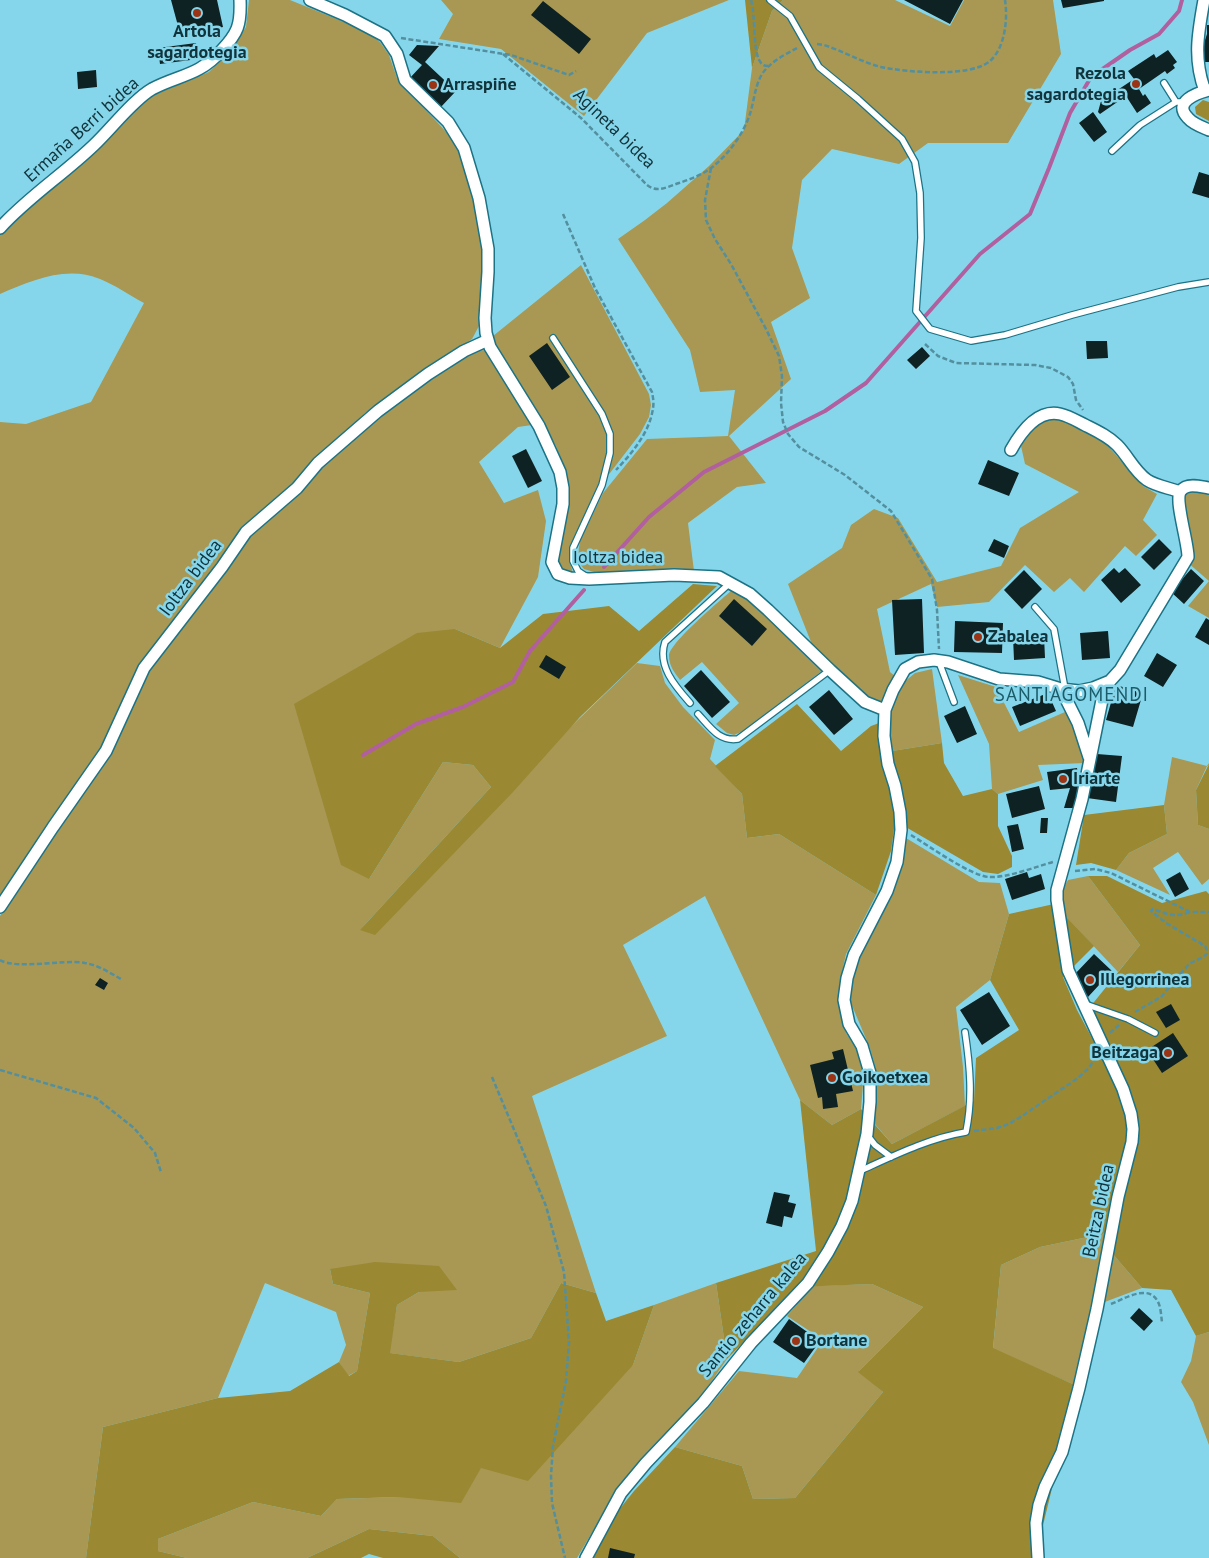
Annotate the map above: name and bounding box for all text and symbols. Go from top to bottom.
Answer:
marker: Artola sagardotegia [191,7,203,19]
place label: Artola sagardotegia [147,21,247,64]
place label: Rezola sagardotegia [1027,63,1126,106]
street label: Ermaña Berri bidea [20,73,144,187]
place label: Arraspiñe [443,74,517,96]
marker: Rezola sagardotegia [1130,78,1142,90]
marker: Arraspiñe [427,79,439,91]
street label: Agineta bidea [568,84,660,174]
street label: Ioltza bidea [155,535,227,621]
street label: Ioltza bidea [573,547,663,569]
place label: Zabalea [988,626,1048,648]
marker: Zabalea [972,631,984,643]
district label: SANTIAGOMENDI [993,685,1151,707]
place label: Iriarte [1073,768,1120,790]
marker: Iriarte [1057,773,1069,785]
place label: Illegorrinea [1100,969,1189,991]
marker: Illegorrinea [1084,974,1096,986]
place label: Beitzaga [1091,1042,1158,1064]
marker: Beitzaga [1162,1047,1174,1059]
place label: Goikoetxea [842,1067,928,1089]
marker: Goikoetxea [826,1072,838,1084]
street label: Beitza bidea [1079,1162,1119,1260]
street label: Santio zeharra kalea [695,1248,811,1382]
place label: Bortane [806,1330,867,1352]
marker: Bortane [790,1335,802,1347]

